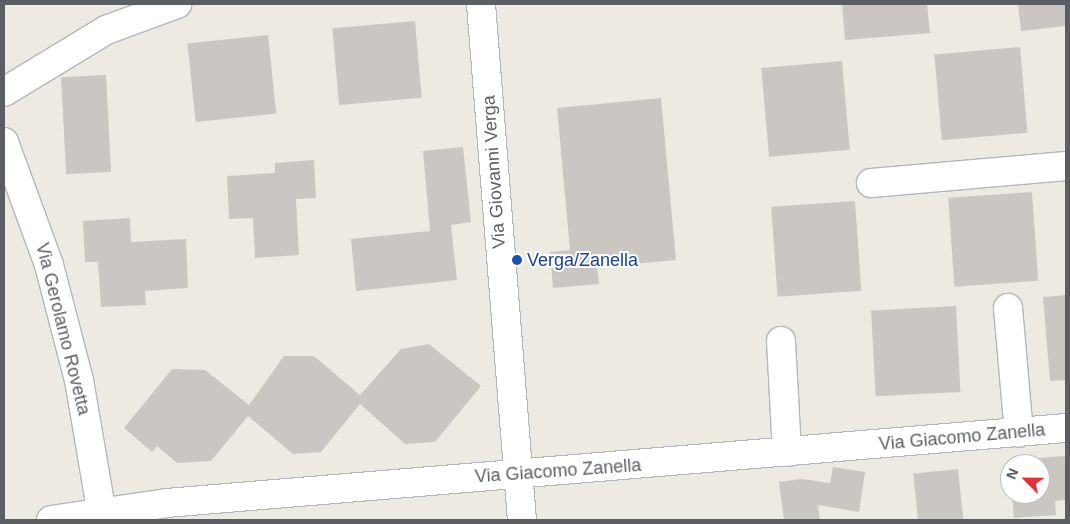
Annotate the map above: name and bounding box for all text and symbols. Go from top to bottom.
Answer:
street label: Via Giovanni Verga [478,95,510,249]
street label: Via Gerolamo Rovetta [31,241,95,417]
place label: Verga/Zanella [527,249,638,271]
marker: Verga/Zanella [511,254,523,266]
street label: Via Giacomo Zanella [878,419,1046,455]
street label: Via Giacomo Zanella [474,454,642,488]
north arrow [1000,454,1050,504]
text: N [1003,466,1021,481]

